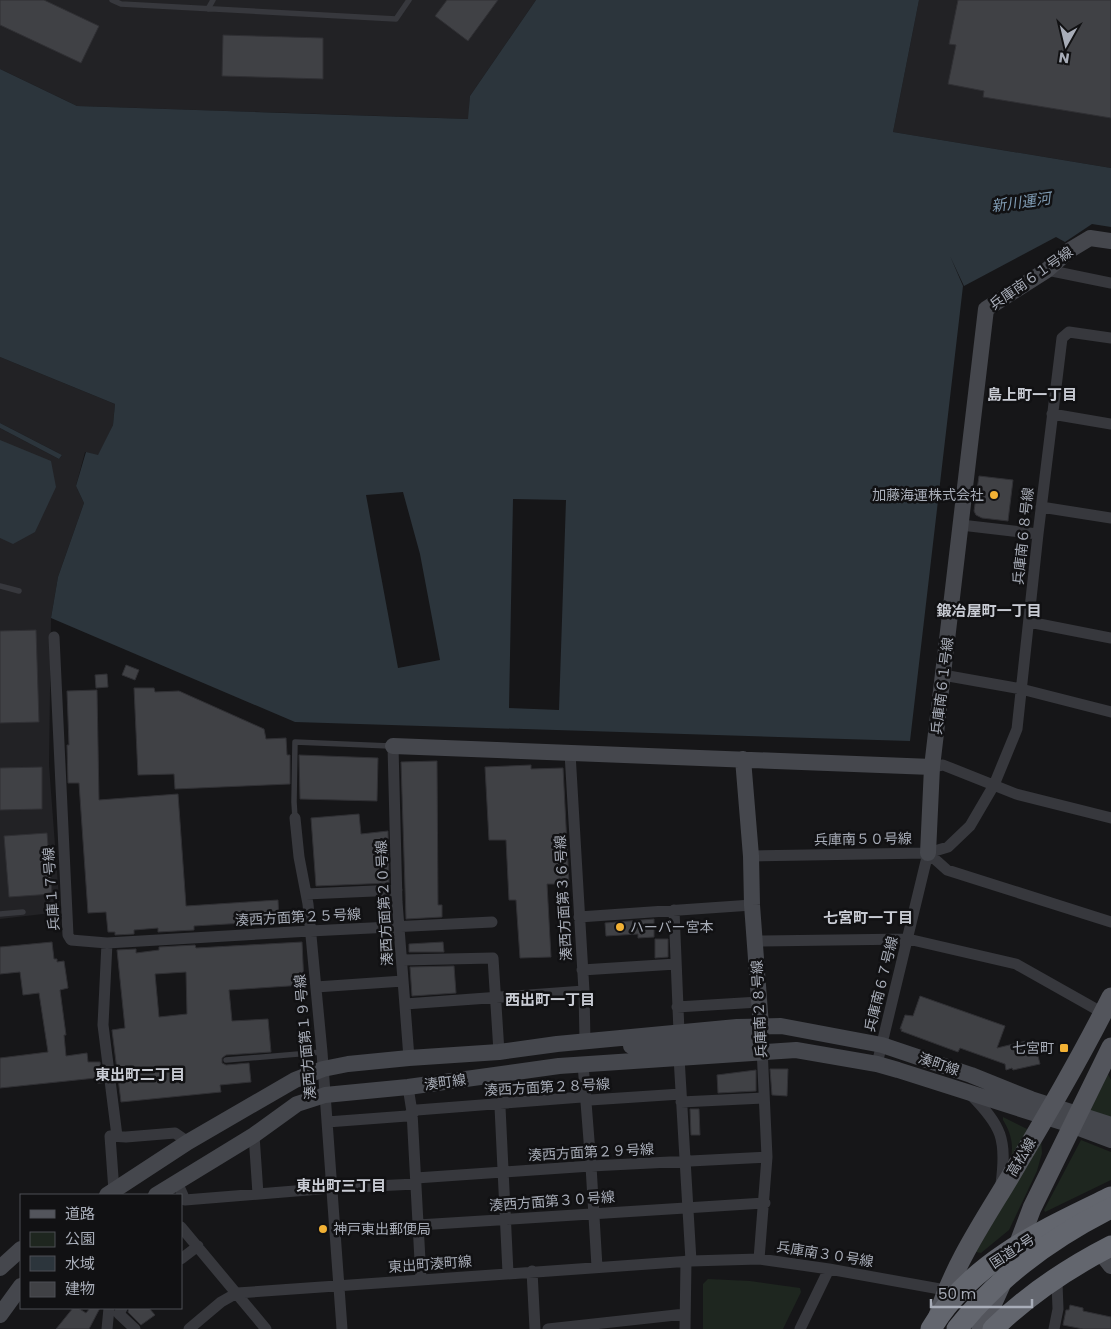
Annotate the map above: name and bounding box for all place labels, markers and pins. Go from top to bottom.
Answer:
place label: 加藤海運株式会社 [872,485,984,505]
marker: 加藤海運株式会社 [988,489,1000,501]
place label: ハーバー宮本 [630,917,714,937]
marker: ハーバー宮本 [614,921,626,933]
place label: 七宮町 [1012,1038,1054,1058]
marker: 七宮町 [1058,1042,1070,1054]
place label: 神戸東出郵便局 [333,1219,431,1239]
marker: 神戸東出郵便局 [317,1223,329,1235]

